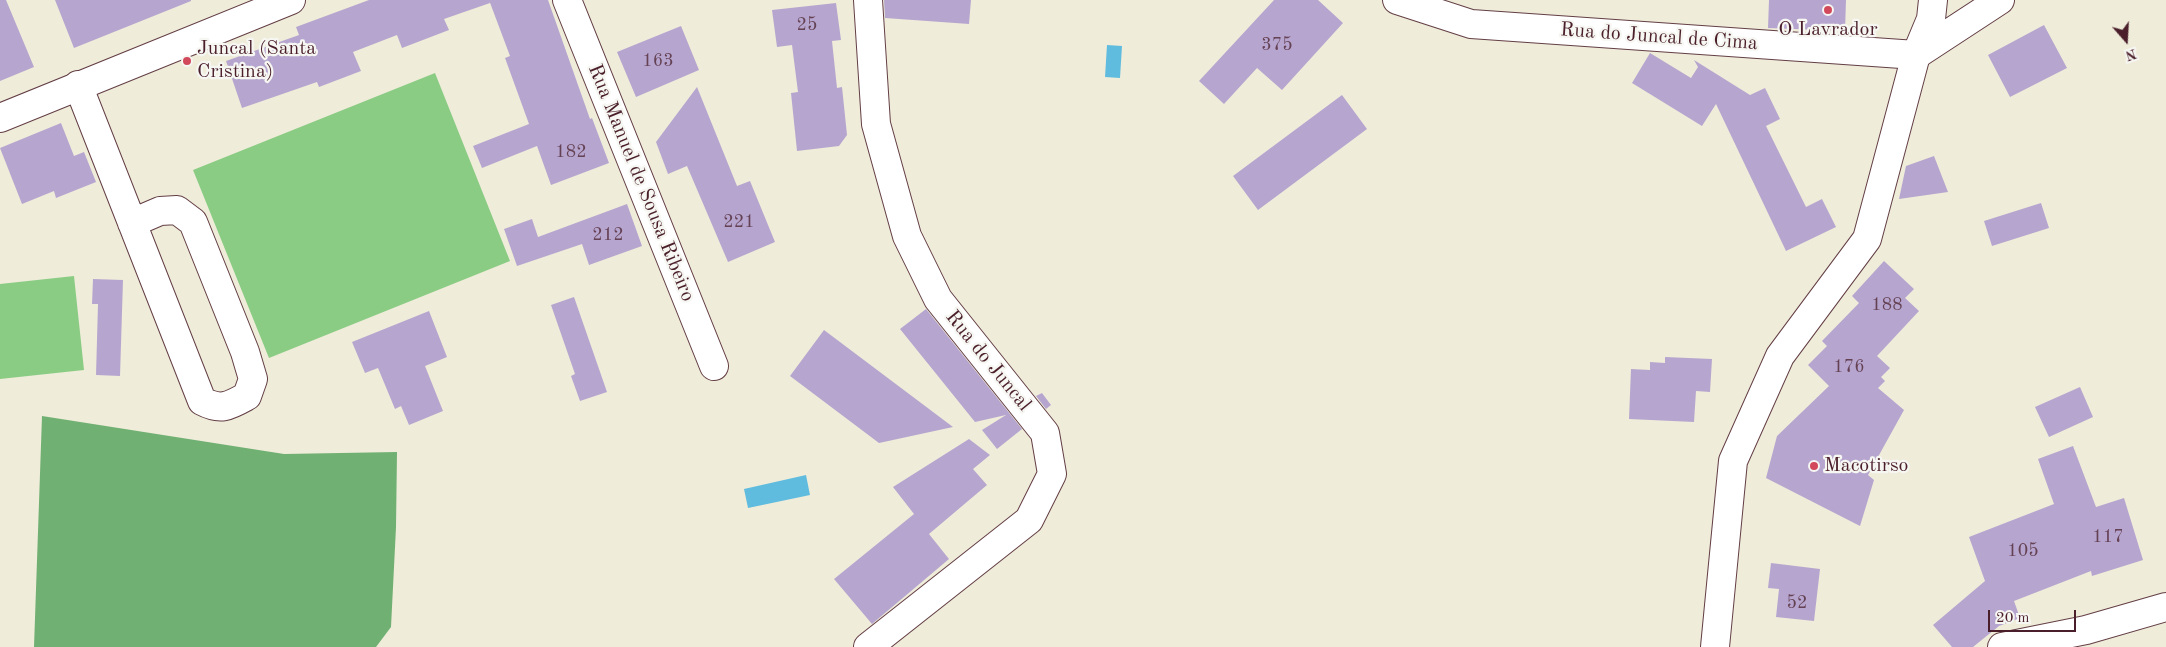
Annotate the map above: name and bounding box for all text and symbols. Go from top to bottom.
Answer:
marker: O Lavrador [1822,4,1834,16]
house number: 25 [797,14,817,36]
north arrow [2101,15,2151,65]
street label: Rua do Juncal de Cima [1559,18,1759,56]
place label: O Lavrador [1778,18,1878,42]
house number: 375 [1261,34,1293,56]
place label: Juncal (Santa Cristina) [197,37,316,84]
text: N [2124,46,2138,63]
house number: 163 [642,50,674,72]
marker: Juncal (Santa Cristina) [181,55,193,67]
street label: Rua Manuel de Sousa Ribeiro [582,61,700,305]
house number: 182 [555,141,587,163]
house number: 221 [723,211,755,233]
house number: 212 [592,224,624,246]
house number: 188 [1871,294,1903,316]
street label: Rua do Juncal [940,306,1036,416]
house number: 176 [1833,356,1865,378]
place label: Macotirso [1824,454,1908,478]
marker: Macotirso [1808,460,1820,472]
house number: 117 [2092,526,2124,548]
house number: 105 [2007,540,2039,562]
house number: 52 [1787,592,1807,614]
scale bar [1991,600,2078,632]
text: 20 m [1996,611,2030,626]

